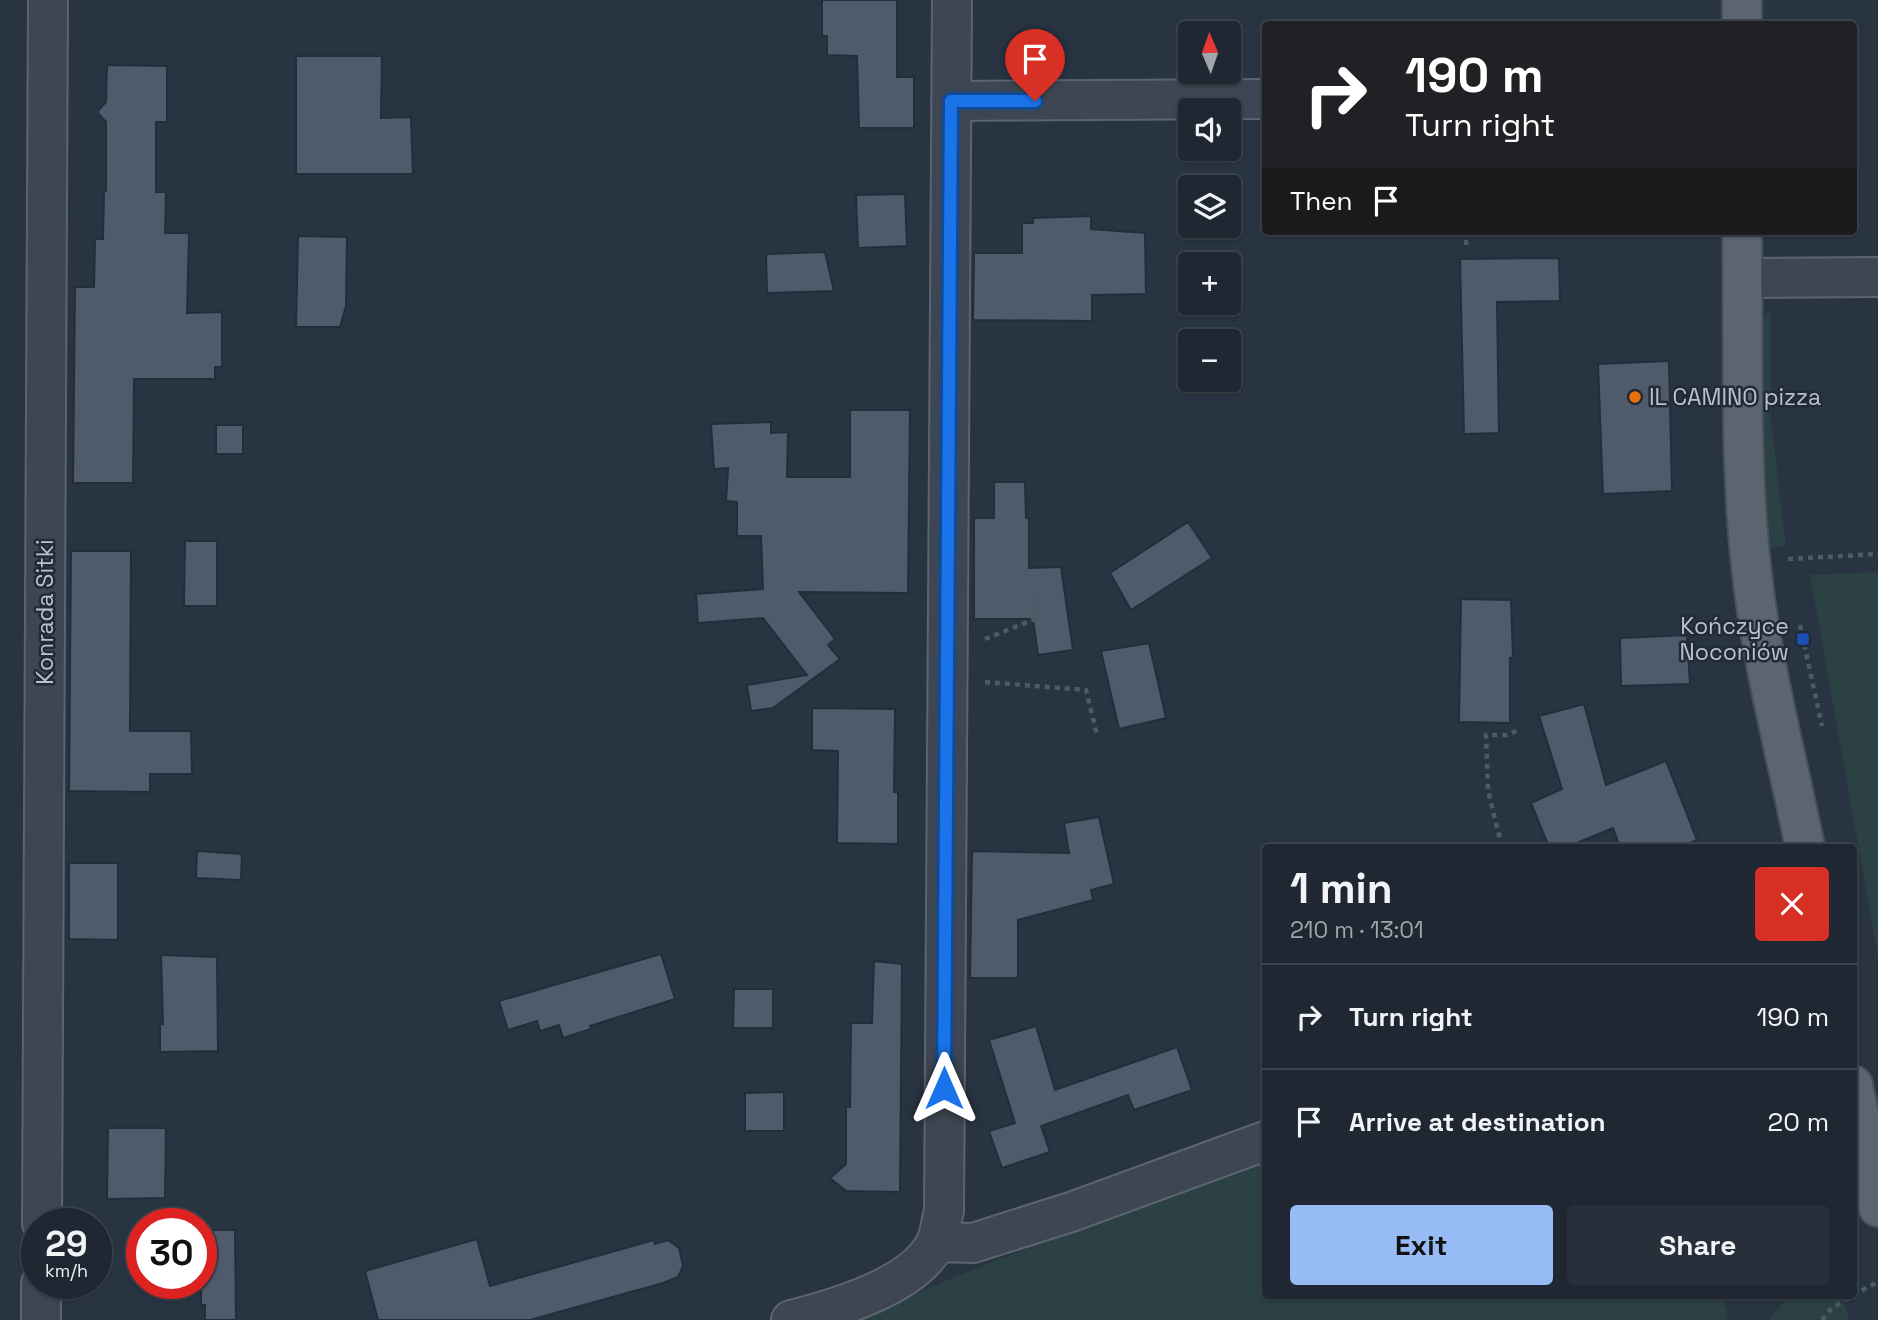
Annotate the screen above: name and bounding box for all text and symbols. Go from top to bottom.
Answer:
north arrow [1178,21,1241,84]
map controls [1178,21,1241,392]
pin [1005,29,1065,101]
icon: arrive [1016,40,1054,78]
text: 190 m [1405,44,1543,106]
icon: right [1290,49,1381,140]
button: sound [1178,98,1241,161]
text: Turn right [1405,105,1555,145]
button: layers [1178,175,1241,238]
icon: arrive [1367,182,1405,220]
text: Then [1290,184,1353,218]
button: + [1178,252,1241,315]
button: − [1178,329,1241,392]
place label: IL CAMINO pizza [1649,382,1821,412]
marker: IL CAMINO pizza [1627,389,1643,405]
street label: Konrada Sitki [30,539,60,685]
place label: Kończyce Noconiów [1679,611,1789,667]
marker: Kończyce Noconiów [1795,631,1811,647]
text: 1 min [1290,862,1393,915]
button: close [1755,867,1829,941]
text: 210 m · 13:01 [1290,915,1424,945]
icon: right [1290,998,1328,1036]
text: Turn right [1349,1000,1473,1034]
text: 190 m [1757,1000,1829,1034]
position arrow [907,1051,981,1125]
icon: arrive [1290,1103,1328,1141]
text: Arrive at destination [1349,1105,1606,1139]
text: 20 m [1768,1105,1829,1139]
button: Exit [1290,1205,1553,1285]
button: Share [1567,1205,1829,1285]
speed limit sign: 30 [126,1208,217,1299]
text: 29 [45,1222,88,1266]
text: km/h [45,1259,88,1282]

